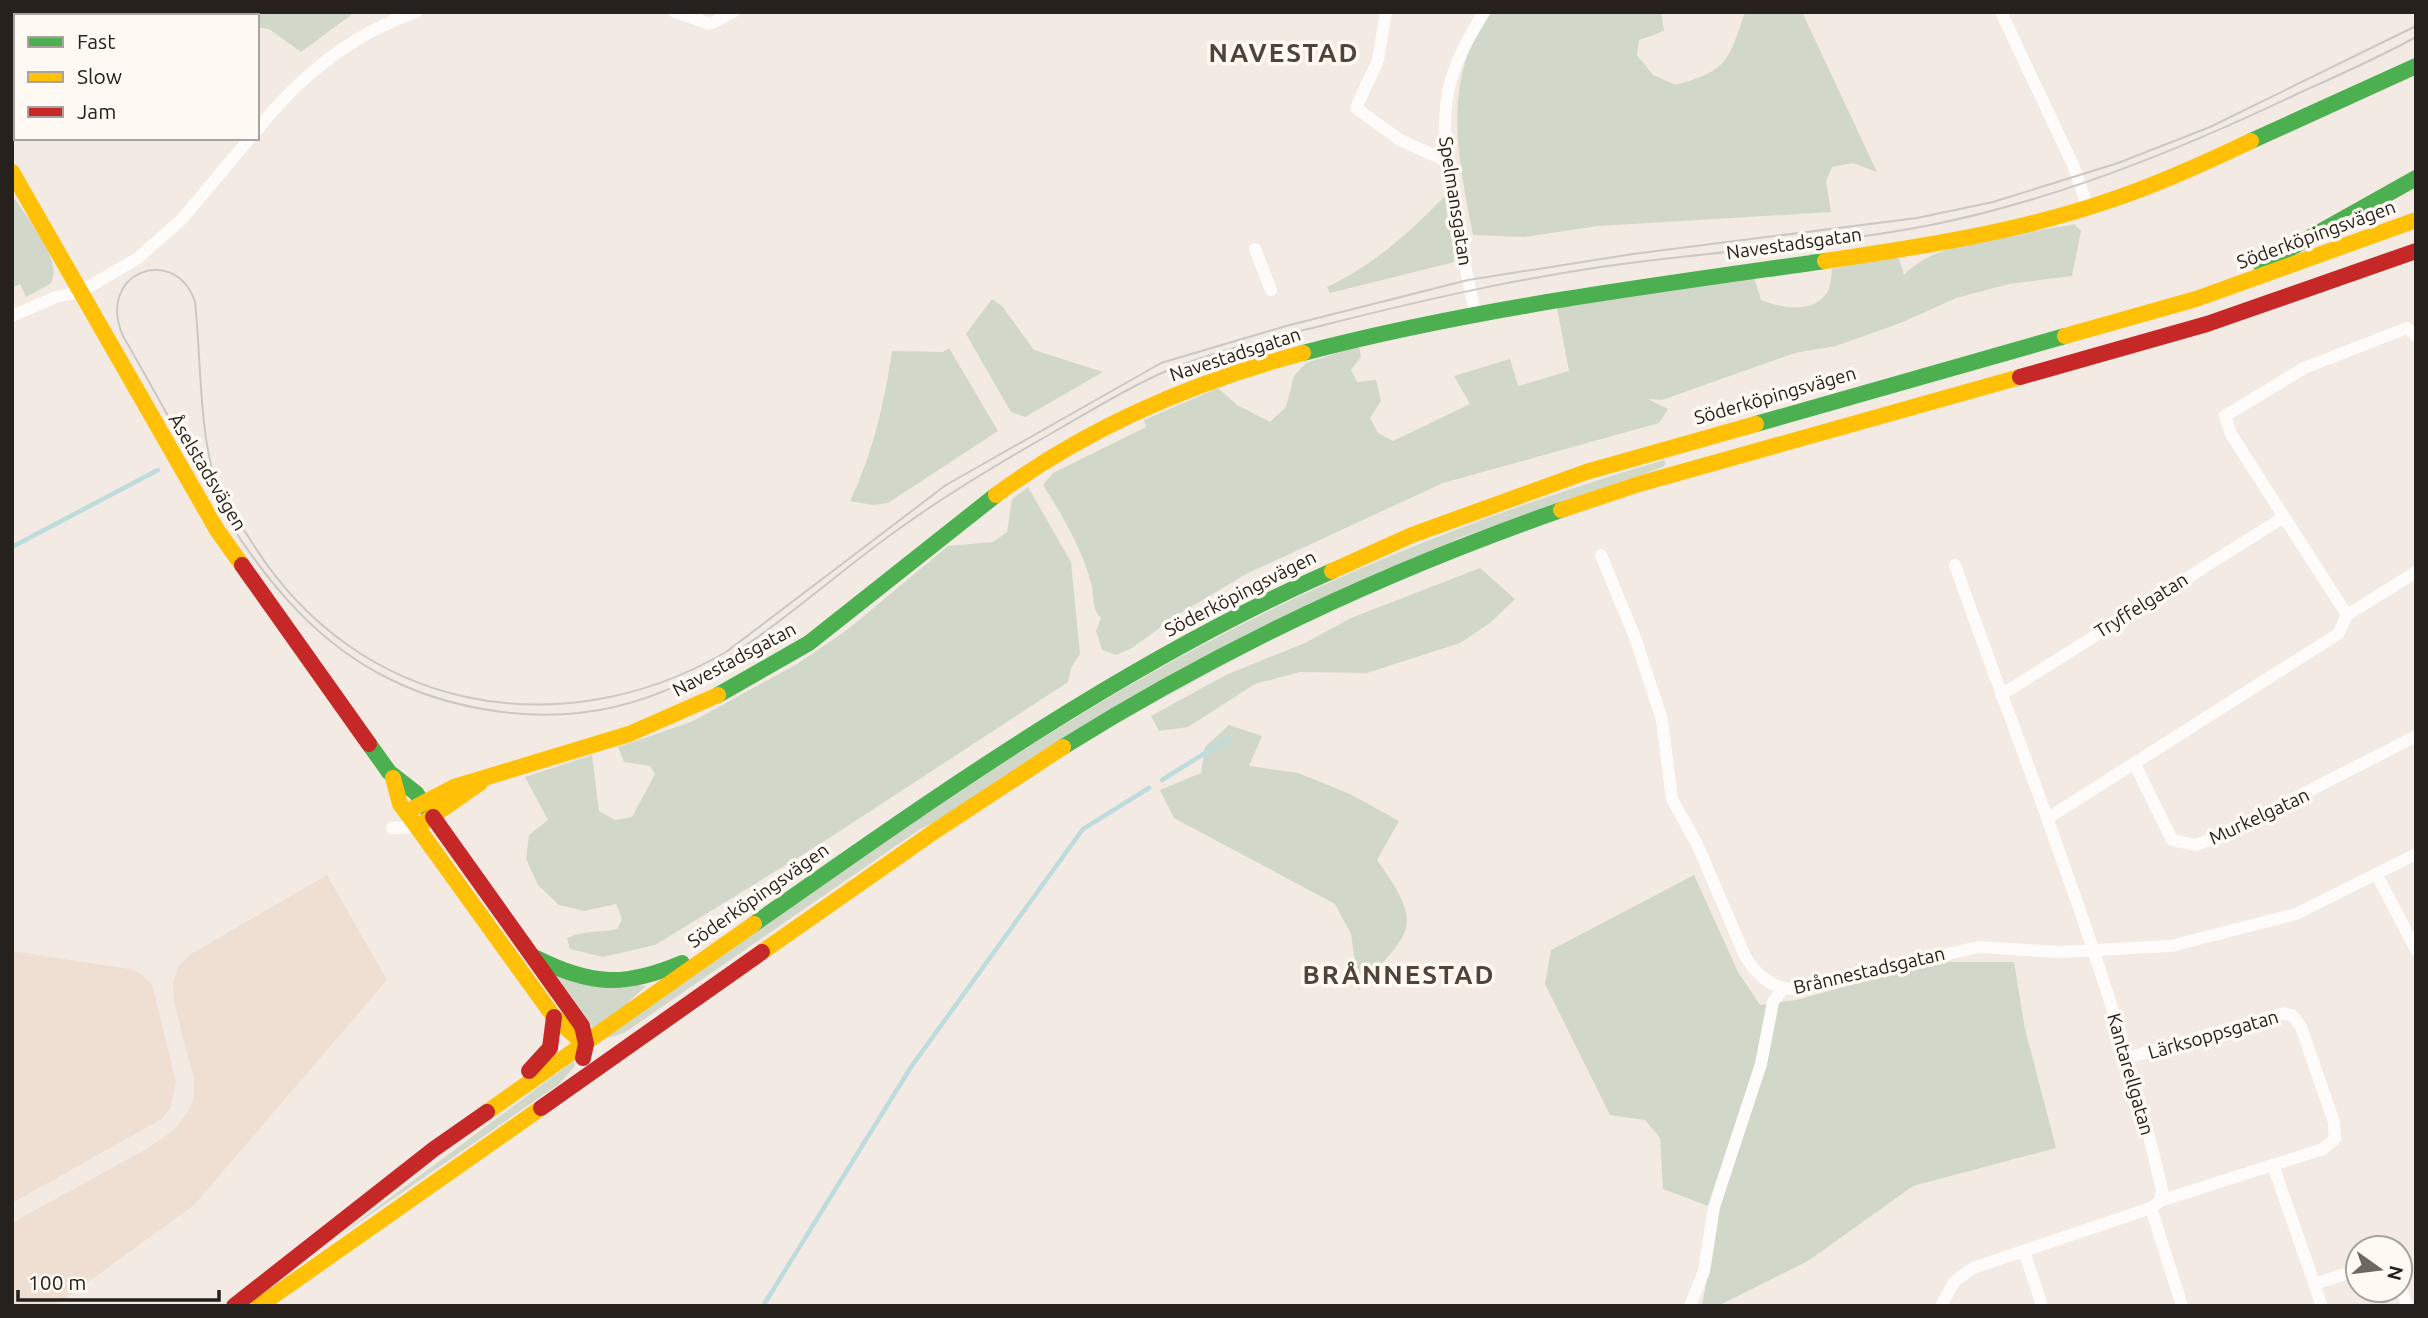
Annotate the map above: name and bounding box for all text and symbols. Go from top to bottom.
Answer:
legend [14,14,259,140]
text: Fast [77,29,115,53]
district label: NAVESTAD [1209,38,1359,67]
text: Slow [77,64,122,88]
text: Jam [77,99,116,123]
street label: Spelmansgatan [1435,135,1477,267]
street label: Söderköpingsvägen [2234,195,2398,273]
street label: Navestadsgatan [1725,223,1863,263]
street label: Navestadsgatan [1167,322,1303,386]
street label: Söderköpingsvägen [1692,361,1858,429]
street label: Åselstadsvägen [164,410,252,534]
street label: Söderköpingsvägen [1160,545,1320,641]
street label: Tryffelgatan [2090,568,2192,642]
street label: Navestadsgatan [669,617,799,701]
street label: Murkelgatan [2205,783,2313,849]
street label: Söderköpingsvägen [683,838,833,952]
street label: Brånnestadsgatan [1791,942,1947,998]
district label: BRÅNNESTAD [1303,960,1495,989]
street label: Lärksoppsgatan [2145,1005,2281,1063]
street label: Kantarellgatan [2103,1011,2159,1137]
north arrow [2344,1234,2414,1304]
scale bar [18,1258,219,1302]
text: N [2383,1264,2408,1283]
text: 100 m [28,1270,86,1294]

